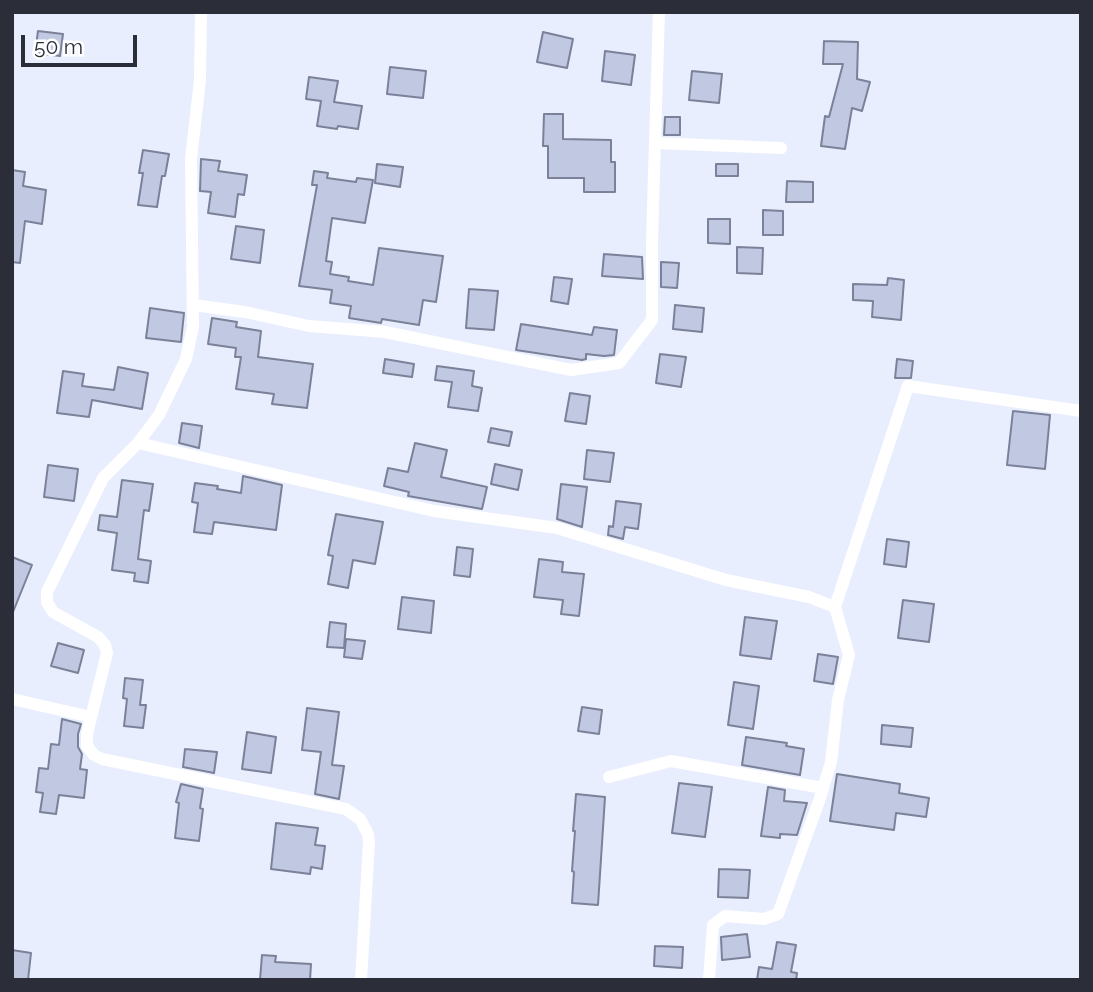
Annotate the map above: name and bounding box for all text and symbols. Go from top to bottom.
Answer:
scale bar [24,21,140,65]
text: 50 m [34,34,83,59]

